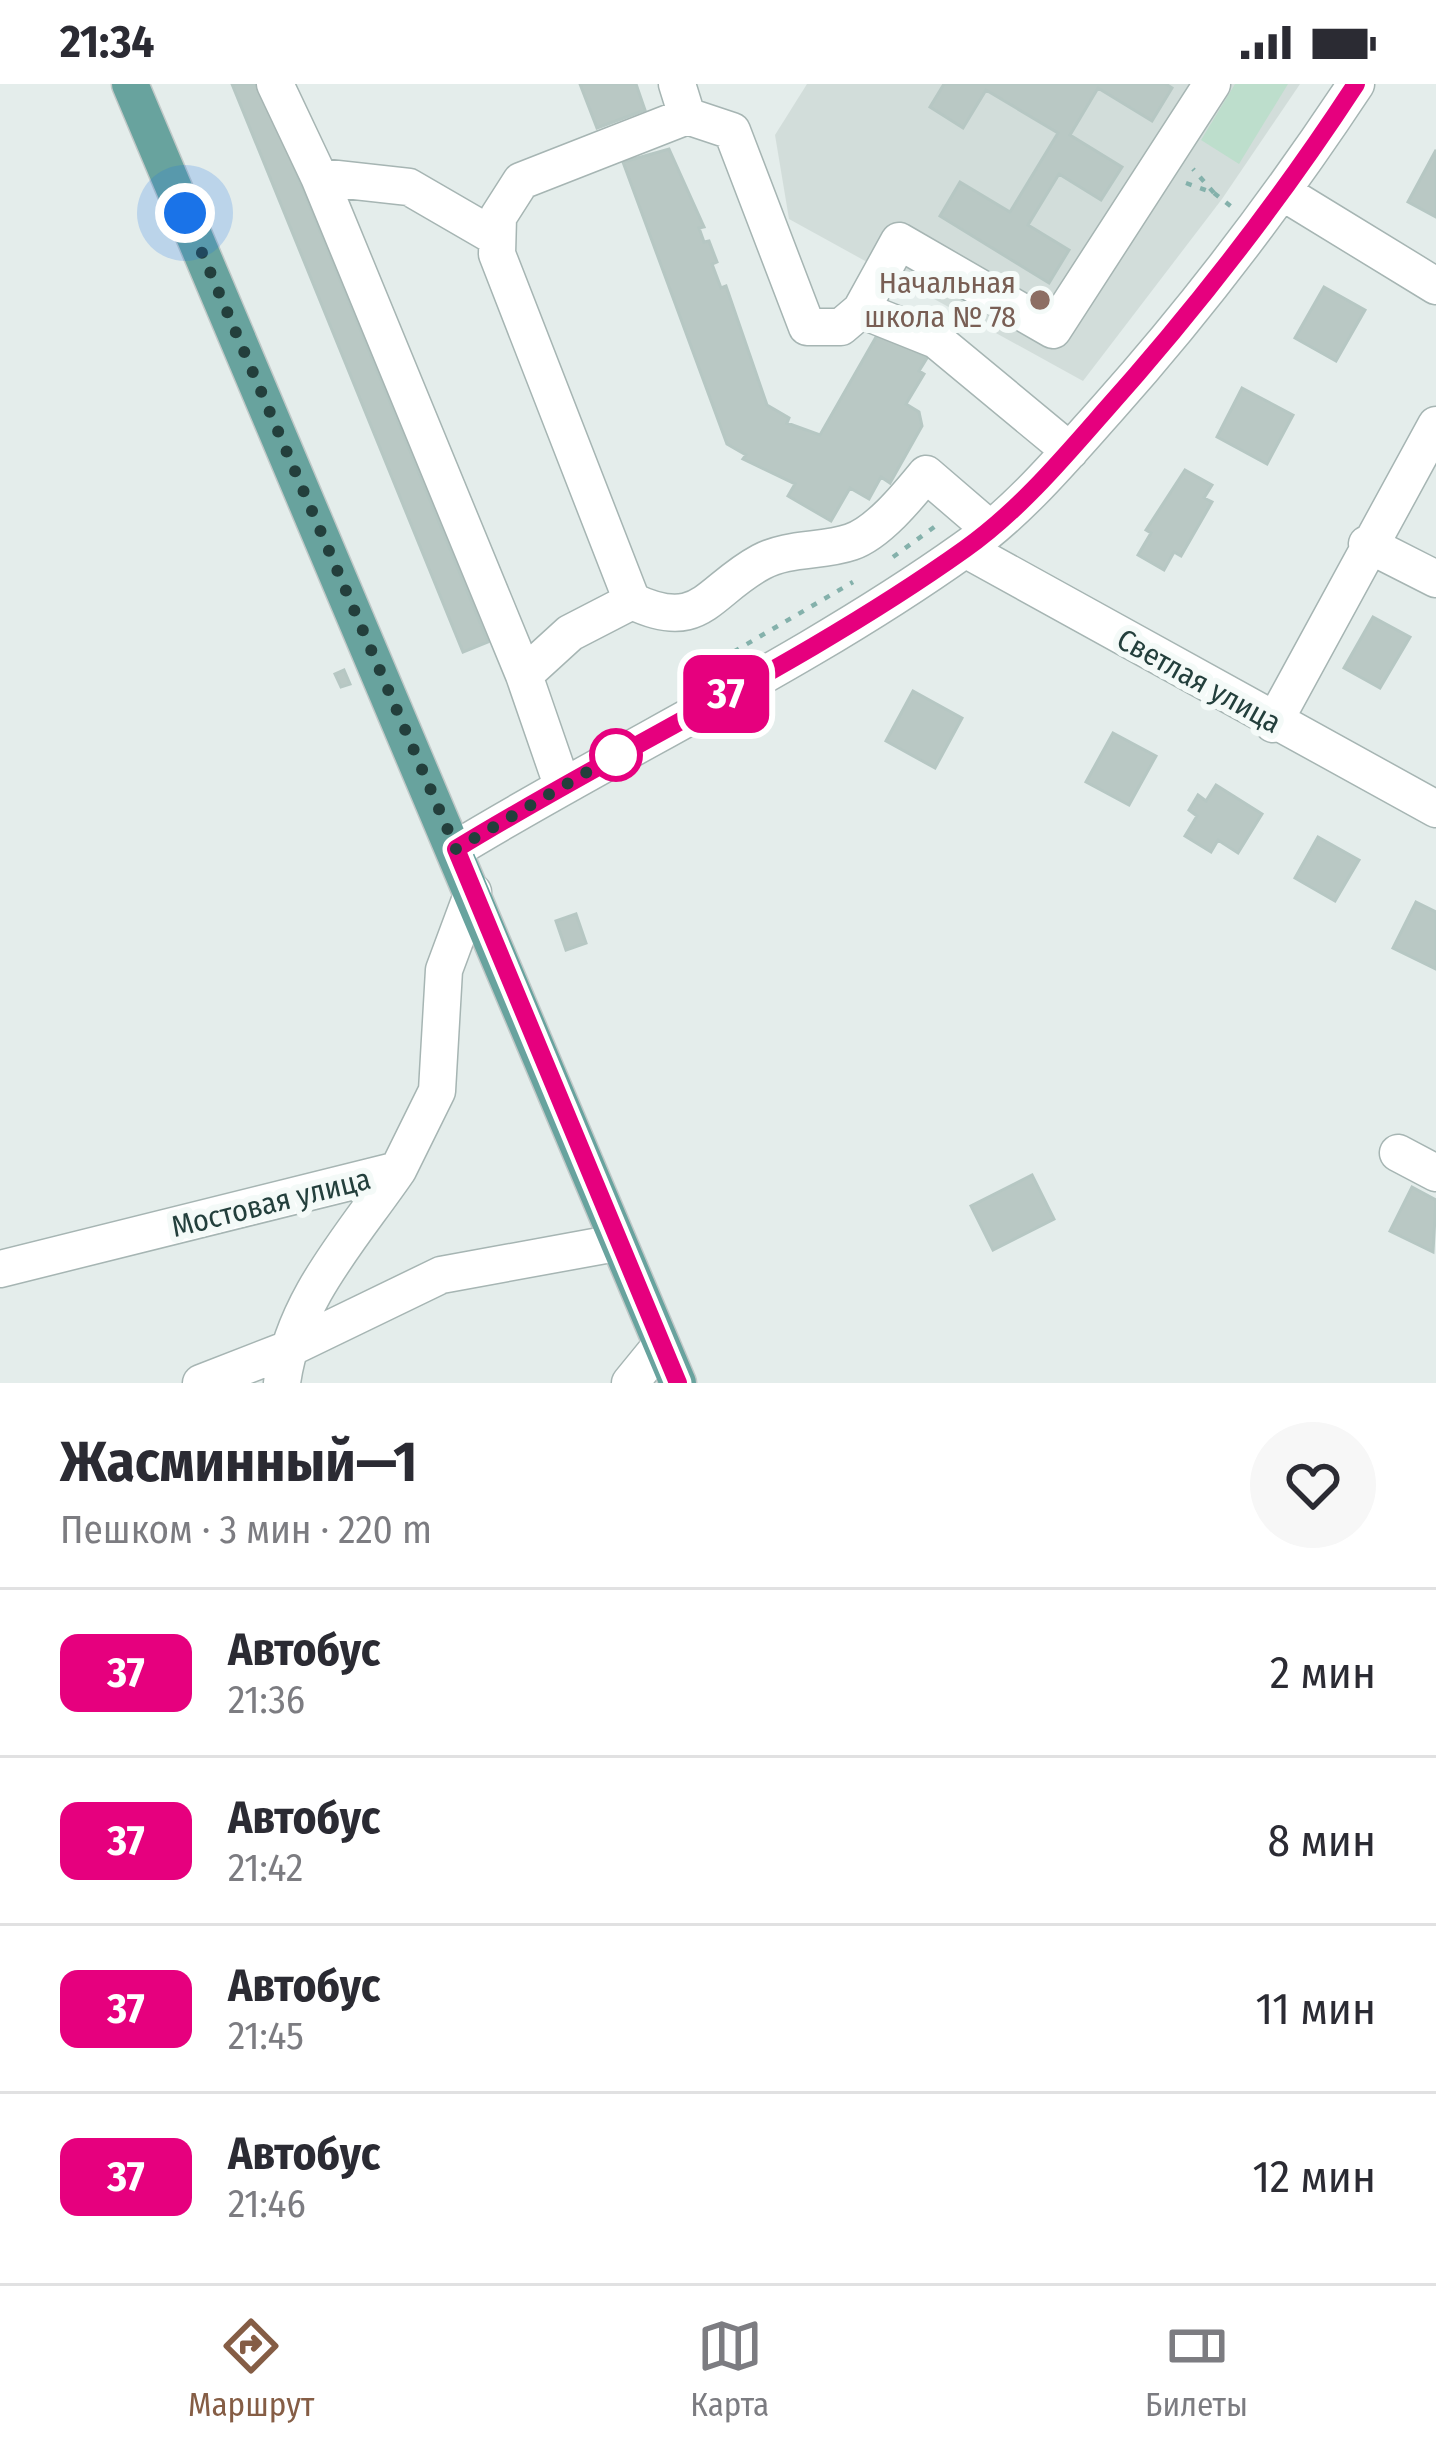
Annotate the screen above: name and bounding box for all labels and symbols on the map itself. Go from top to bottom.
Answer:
your location [155,183,215,243]
place label: Начальная школа № 78 [864,265,1016,335]
marker: Начальная школа № 78 [1027,287,1053,313]
street label: Светлая улица [1111,621,1287,741]
line badge: 37 [672,655,780,733]
unlabelled marker [591,730,641,780]
street label: Мостовая улица [168,1161,374,1245]

